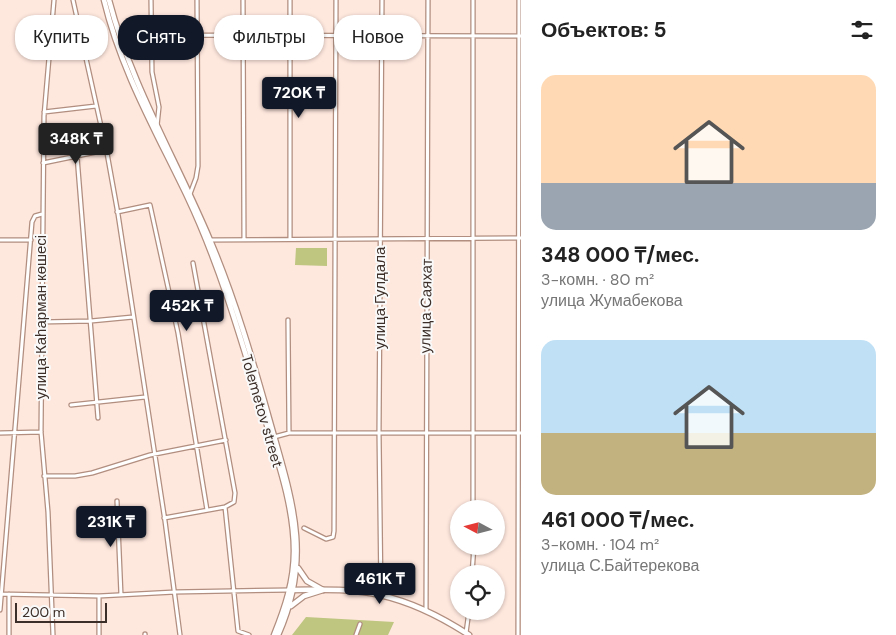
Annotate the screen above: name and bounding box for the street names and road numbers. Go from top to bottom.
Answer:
street label: улица Каһарман көшесі [31,235,51,399]
street label: улица Гулдала [370,246,390,349]
street label: улица Саяхат [415,258,437,354]
street label: Tolemetov street [236,352,288,470]

